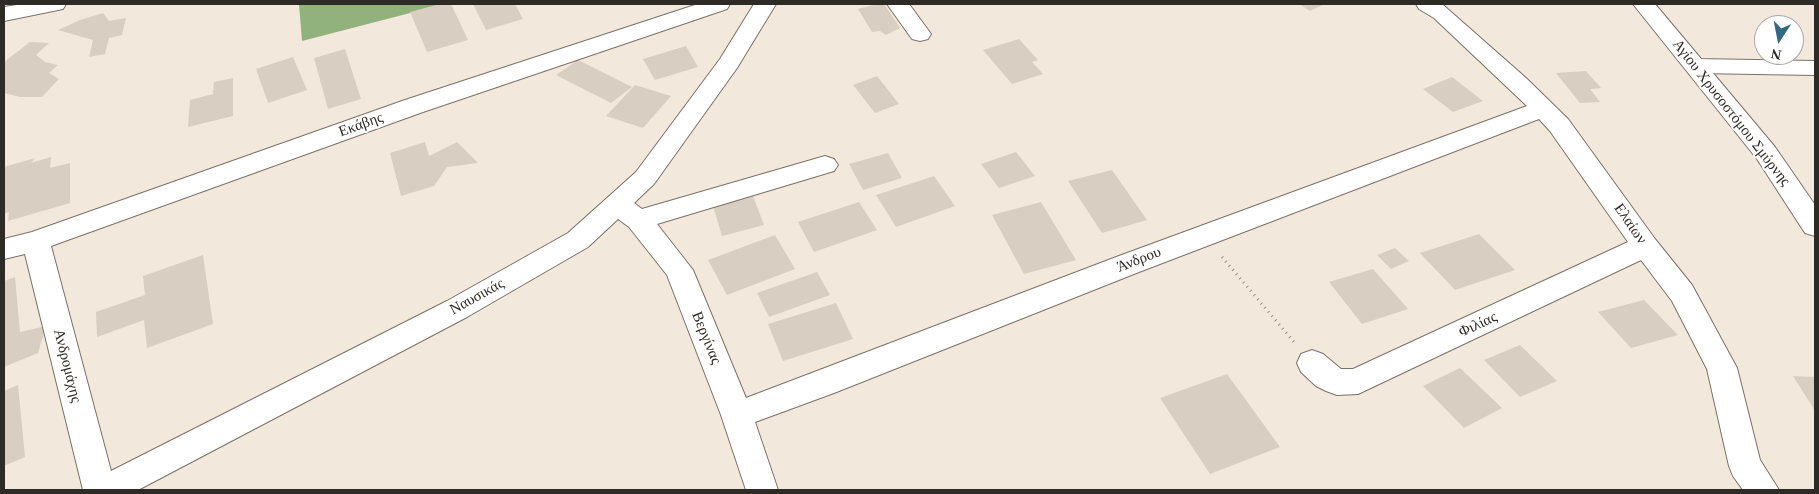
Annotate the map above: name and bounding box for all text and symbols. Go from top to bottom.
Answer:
north arrow [1754,15,1804,65]
street label: Αγίου Χρυσοστόμου Σμύρνης [1668,36,1794,190]
text: N [1770,46,1783,63]
street label: Εκάβης [336,109,386,141]
street label: Ελαίων [1610,200,1650,248]
street label: Άνδρου [1114,243,1164,277]
street label: Ναυσικάς [447,275,507,319]
street label: Φιλίας [1456,308,1500,342]
street label: Βεργίνας [687,309,725,367]
street label: Ανδρομάχης [49,327,85,405]

